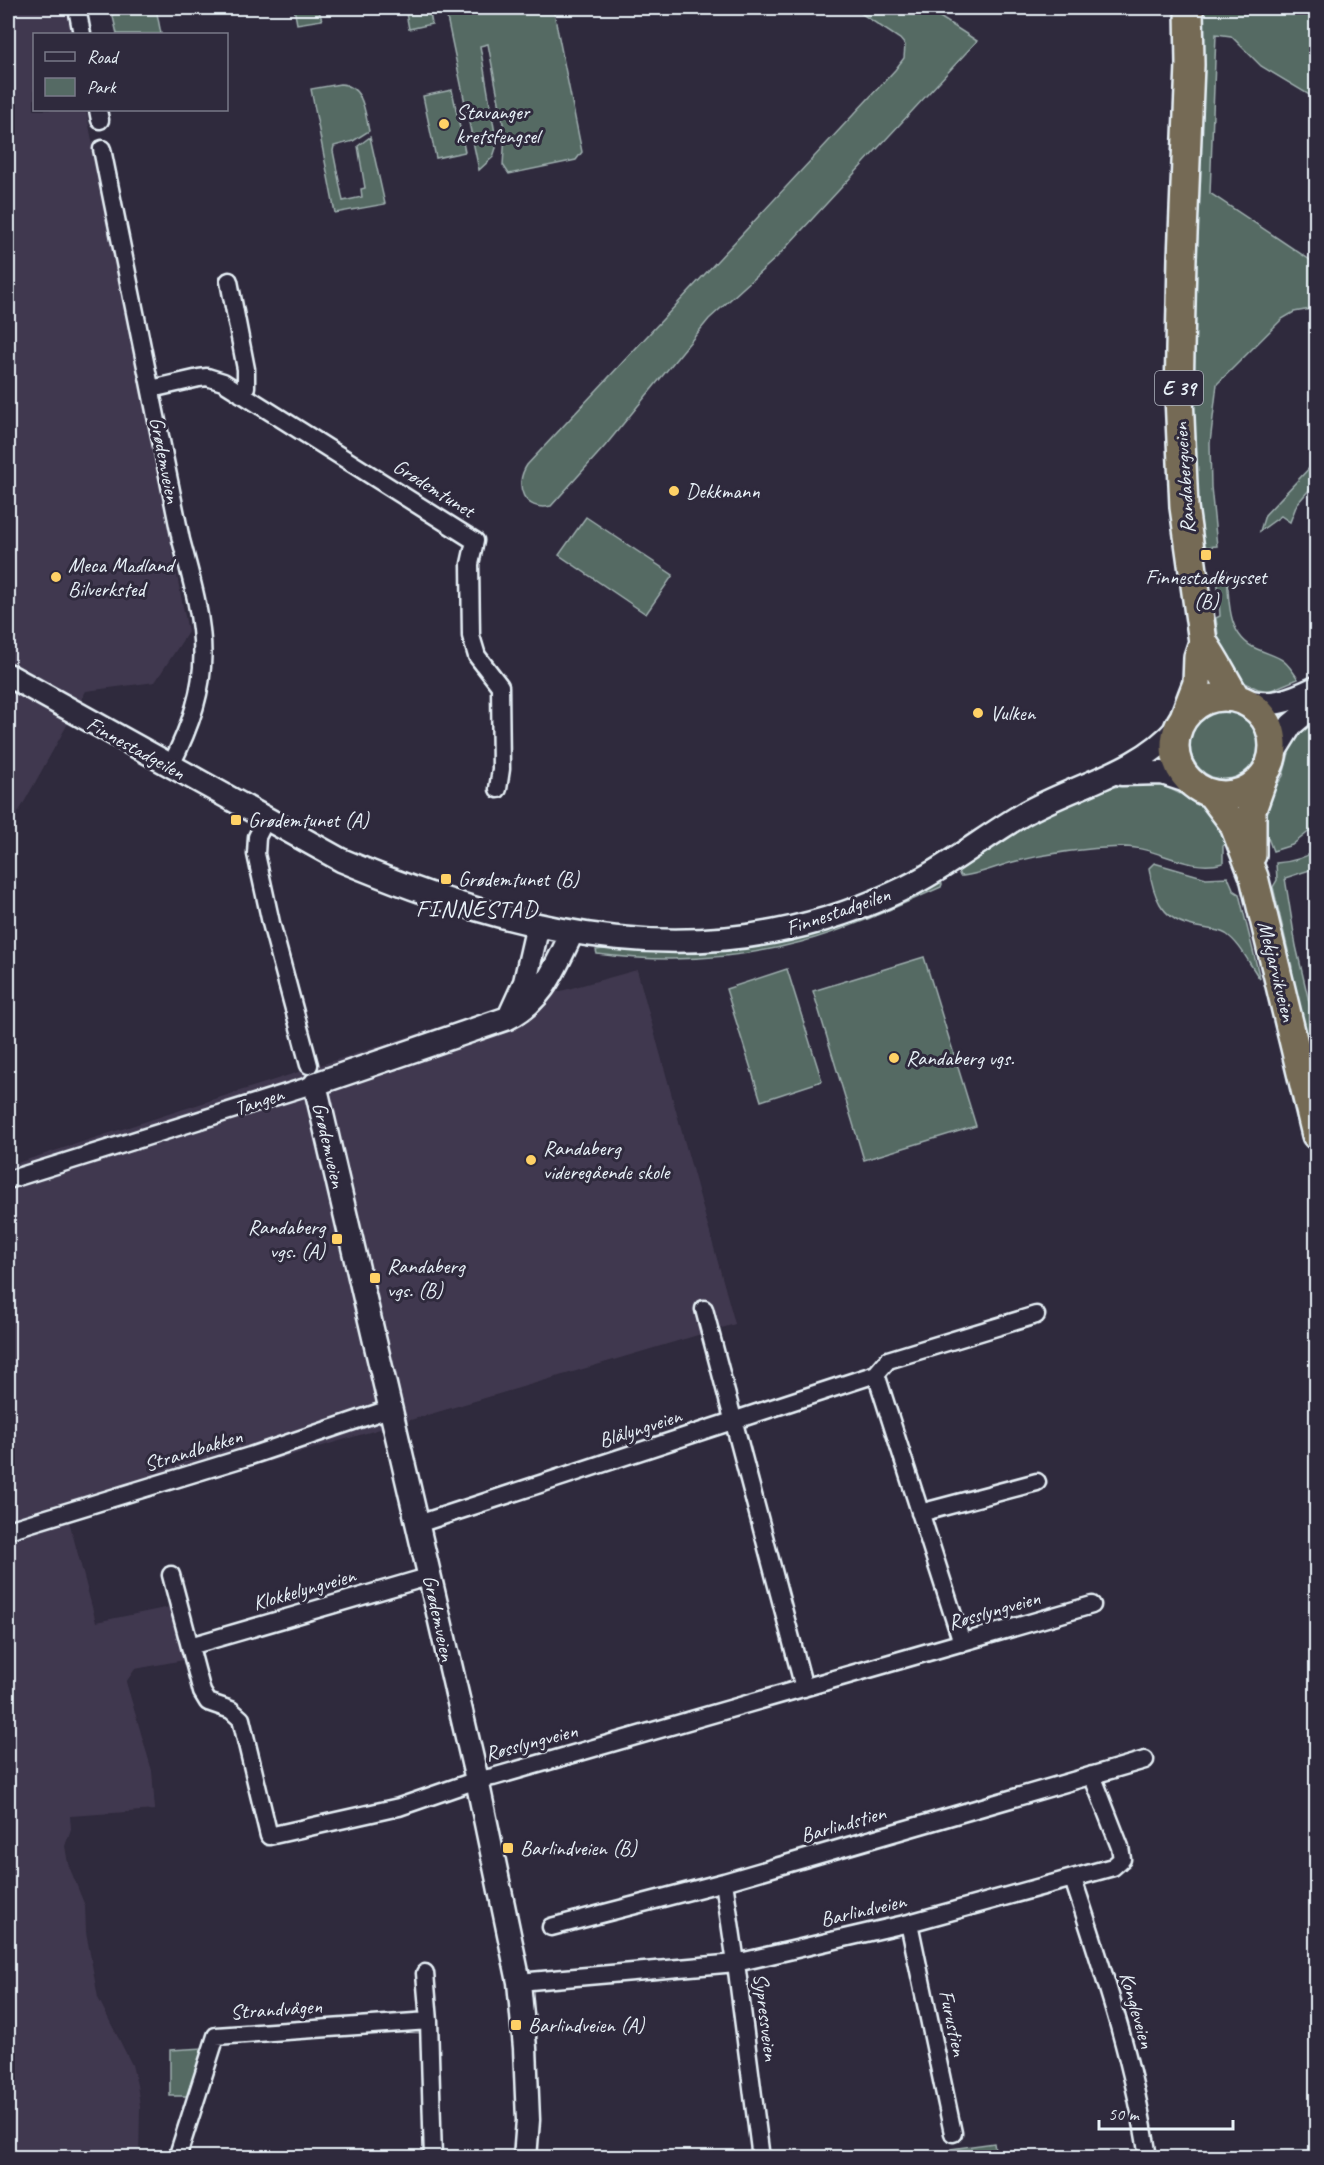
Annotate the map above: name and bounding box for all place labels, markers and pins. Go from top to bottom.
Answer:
place label: Stavanger kretsfengsel [456,99,543,149]
marker: Stavanger kretsfengsel [437,117,451,131]
place label: Dekkmann [686,478,760,504]
marker: Dekkmann [667,484,681,498]
marker: Finnestadkrysset (B) [1199,548,1213,562]
place label: Meca Madland Bilverksted [68,552,177,602]
place label: Finnestadkrysset (B) [1146,564,1268,614]
marker: Meca Madland Bilverksted [49,570,63,584]
place label: Vulken [990,700,1037,726]
marker: Vulken [971,706,985,720]
place label: Grødemtunet (A) [248,807,370,833]
marker: Grødemtunet (A) [229,813,243,827]
place label: Grødemtunet (B) [458,866,580,892]
marker: Grødemtunet (B) [439,872,453,886]
place label: Randaberg vgs. [906,1045,1015,1071]
marker: Randaberg vgs. [887,1051,901,1065]
place label: Randaberg videregående skole [543,1135,671,1185]
marker: Randaberg videregående skole [524,1153,538,1167]
place label: Randaberg vgs. (A) [248,1214,327,1264]
marker: Randaberg vgs. (A) [330,1232,344,1246]
place label: Randaberg vgs. (B) [387,1253,466,1303]
marker: Randaberg vgs. (B) [368,1271,382,1285]
place label: Barlindveien (B) [520,1835,638,1861]
marker: Barlindveien (B) [501,1841,515,1855]
place label: Barlindveien (A) [528,2012,645,2038]
marker: Barlindveien (A) [509,2018,523,2032]

